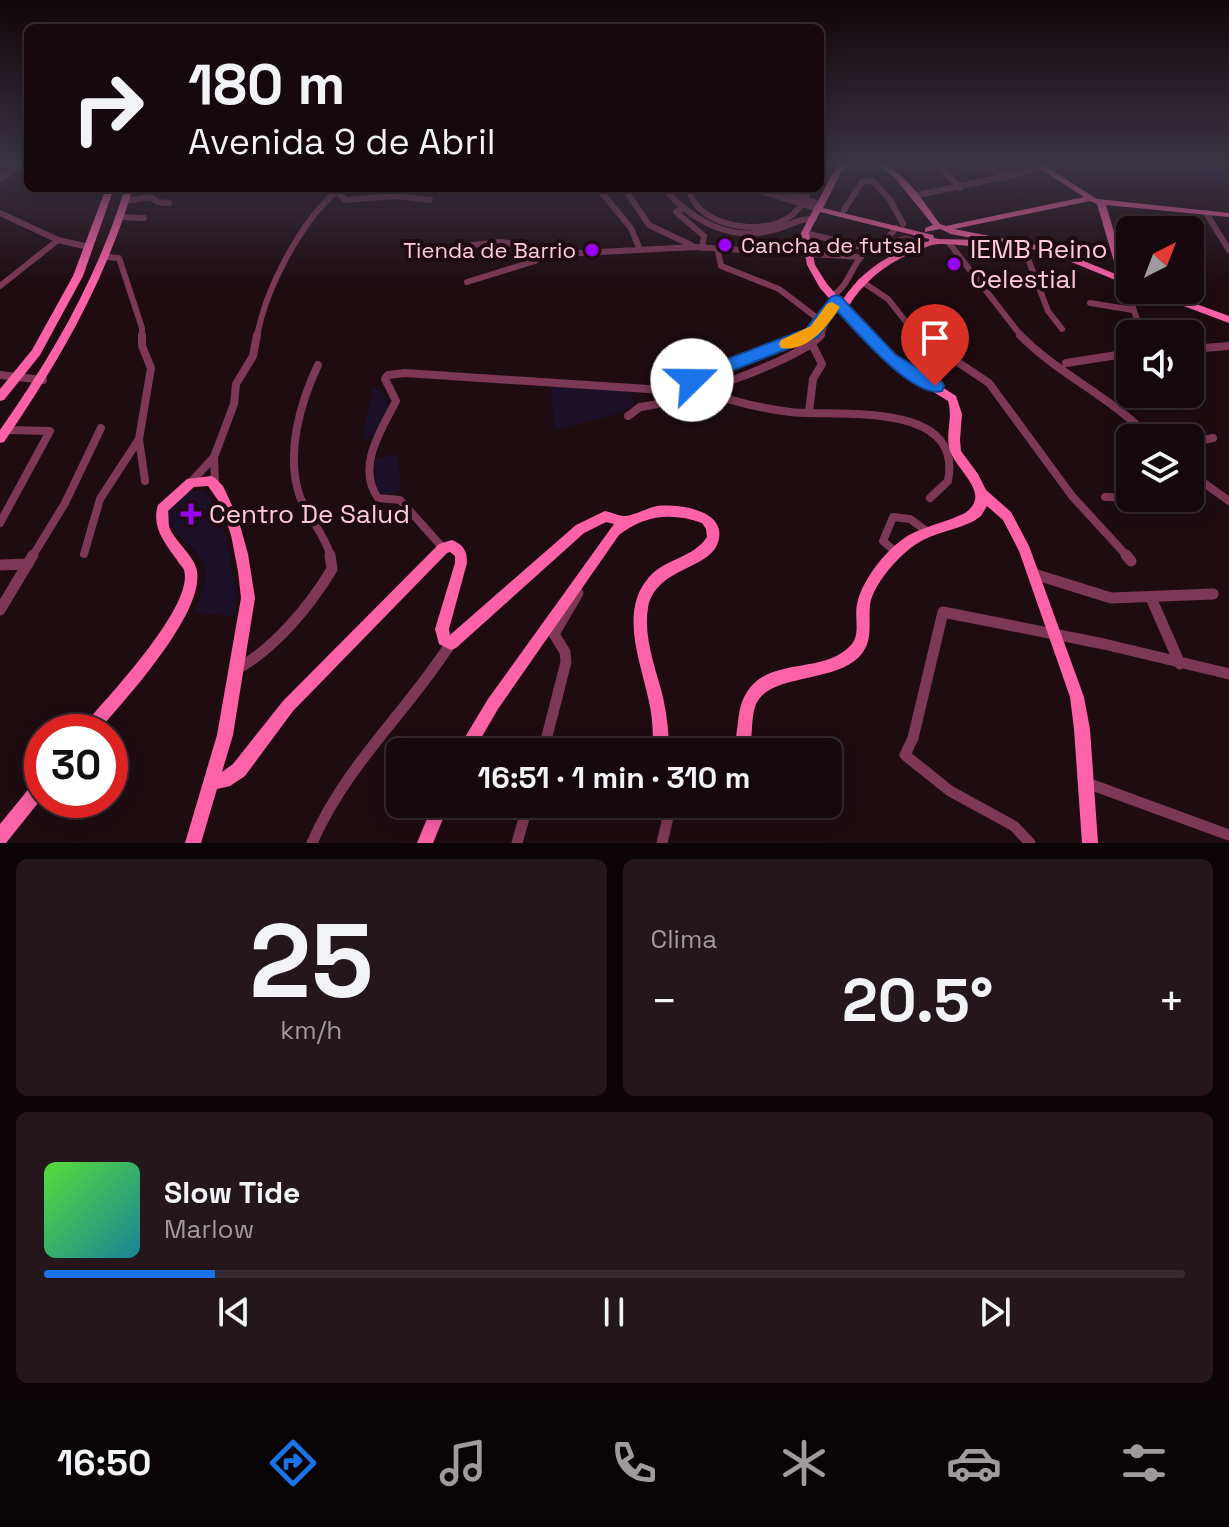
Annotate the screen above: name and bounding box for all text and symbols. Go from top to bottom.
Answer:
text: 180 m [188,49,345,120]
icon: right [56,56,160,160]
text: Avenida 9 de Abril [188,119,496,165]
north arrow [1116,216,1204,304]
map controls [1116,216,1204,512]
place label: Cancha de futsal [741,231,922,259]
place label: IEMB Reino Celestial [970,232,1108,296]
place label: Tienda de Barrio [403,236,576,264]
marker: Cancha de futsal [716,236,734,254]
marker: Tienda de Barrio [583,241,601,259]
marker: IEMB Reino Celestial [945,255,963,273]
pin [901,304,969,386]
icon: arrive [913,316,957,360]
button: sound [1116,320,1204,408]
position arrow [650,338,734,422]
button: layers [1116,424,1204,512]
place label: Centro De Salud [209,497,410,531]
marker: Centro De Salud [180,503,202,525]
speed limit sign: 30 [24,714,128,818]
text: 16:51 · 1 min · 310 m [478,758,750,797]
text: 25 [249,895,373,1027]
text: Clima [651,922,717,956]
text: 20.5° [842,962,993,1039]
text: − [651,973,678,1029]
text: + [1158,973,1185,1029]
text: km/h [280,1013,342,1047]
text: Slow Tide [164,1173,300,1212]
text: Marlow [164,1212,254,1246]
icon: previous [212,1290,256,1334]
icon: pause [592,1290,636,1334]
icon: next [973,1290,1017,1334]
icon: directions [265,1435,321,1491]
icon: music [435,1435,491,1491]
icon: phone [606,1435,662,1491]
icon: climate [776,1435,832,1491]
icon: car [946,1435,1002,1491]
icon: filters [1116,1435,1172,1491]
text: 16:50 [57,1440,151,1486]

